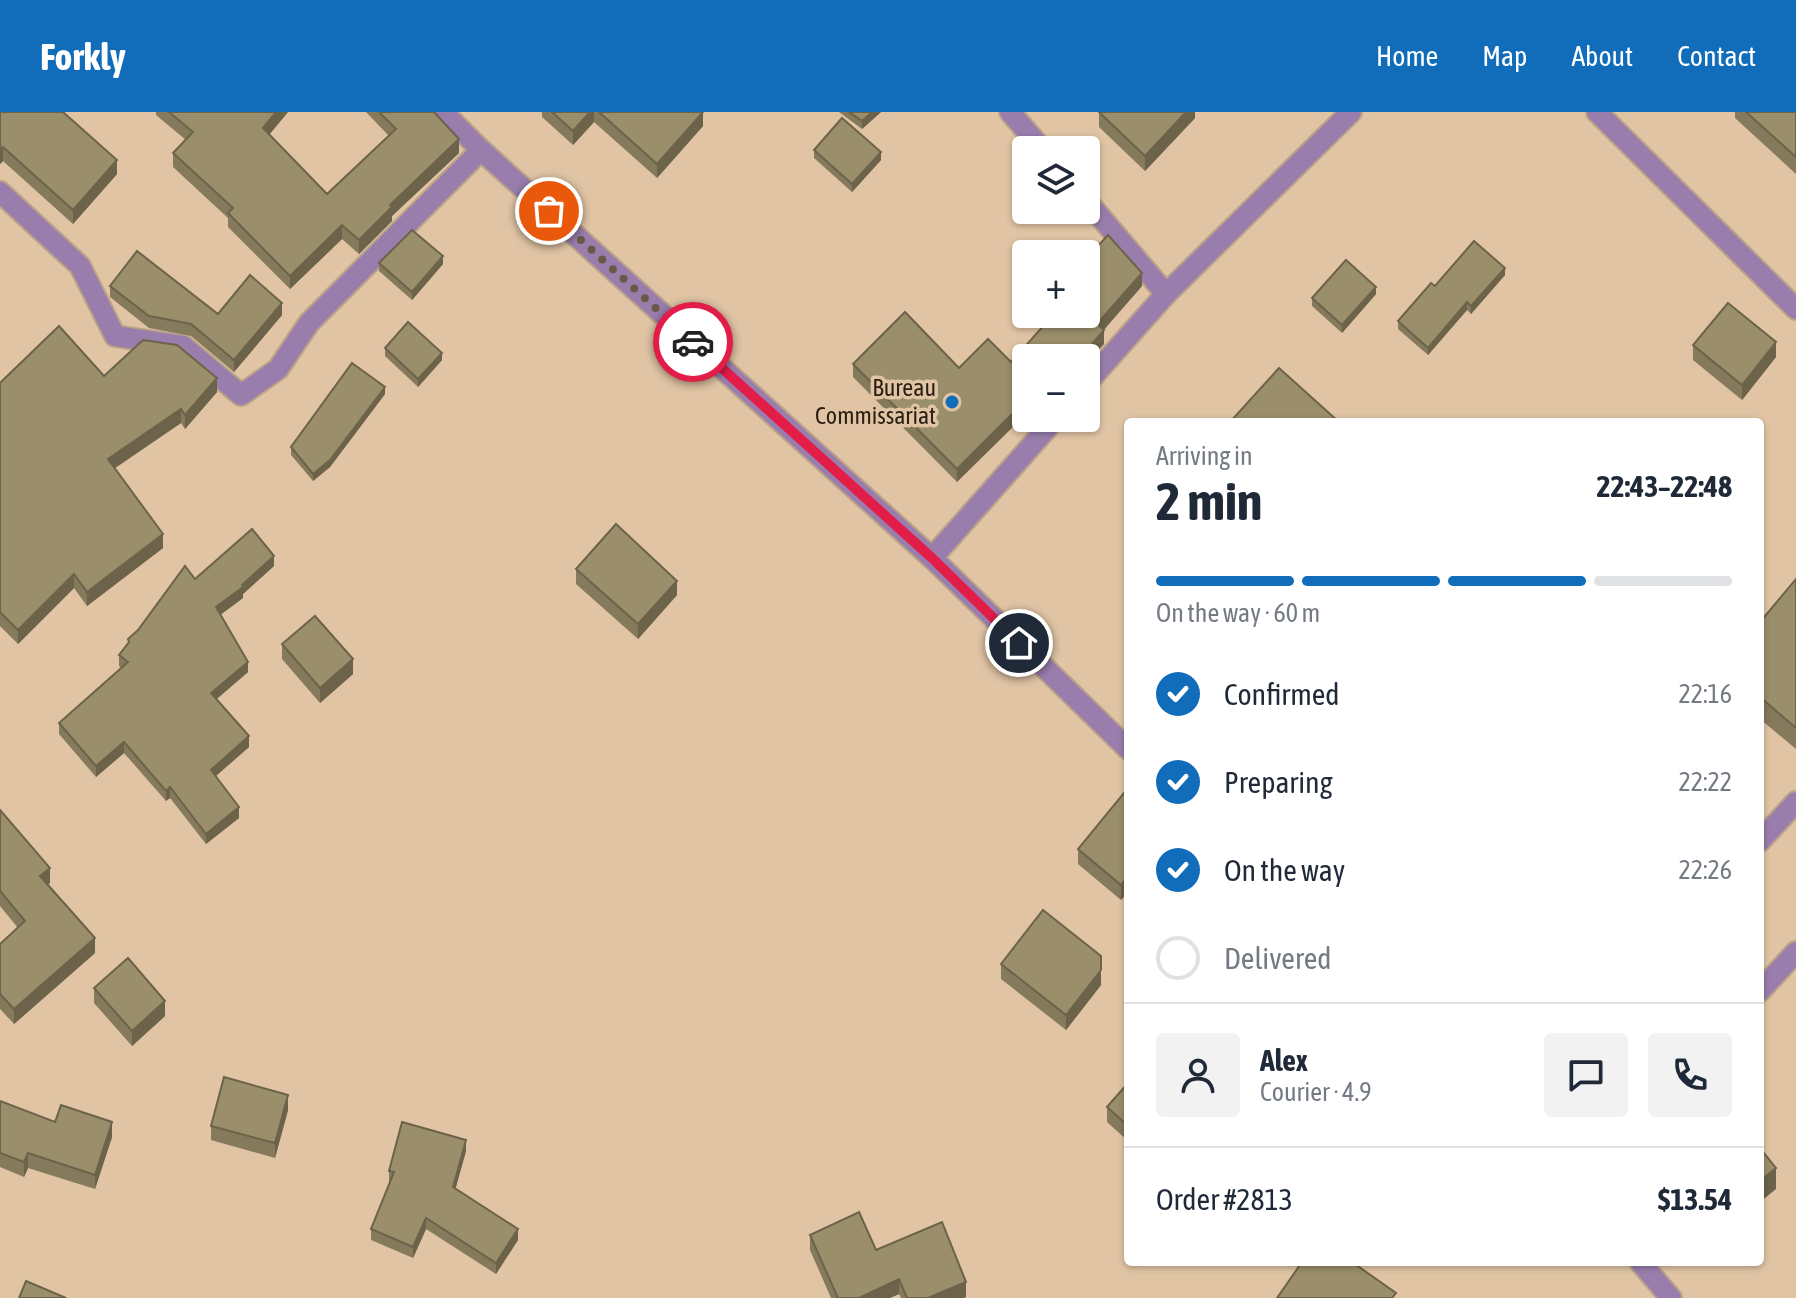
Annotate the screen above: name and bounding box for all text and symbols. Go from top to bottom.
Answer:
text: Forkly [40,35,126,78]
text: Home [1376,40,1438,72]
text: Map [1482,40,1527,72]
text: About [1571,40,1633,72]
text: Contact [1677,40,1756,72]
map controls [1012,136,1100,432]
button: layers [1012,136,1100,224]
pin [515,177,583,245]
icon: bag [527,189,571,233]
button: + [1012,240,1100,328]
courier [653,302,733,382]
icon: car [671,320,715,364]
button: − [1012,344,1100,432]
place label: Bureau Commissariat [815,374,936,429]
marker: Bureau Commissariat [943,393,961,411]
text: Arriving in [1156,441,1253,471]
text: 22:43–22:48 [1597,469,1732,503]
text: 2 min [1156,471,1262,531]
text: On the way · 60 m [1156,598,1320,628]
pin [985,609,1053,677]
icon: home [997,621,1041,665]
icon: check [1156,672,1200,716]
text: Confirmed [1224,677,1339,711]
text: 22:16 [1678,679,1732,709]
icon: check [1156,760,1200,804]
text: Preparing [1224,765,1333,799]
text: 22:22 [1678,767,1732,797]
icon: check [1156,848,1200,892]
text: On the way [1224,853,1345,887]
text: 22:26 [1678,855,1732,885]
text: Delivered [1224,941,1332,975]
button: person [1156,1033,1240,1117]
button: chat [1544,1033,1628,1117]
button: phone [1648,1033,1732,1117]
text: Alex [1260,1043,1308,1077]
text: Courier · 4.9 [1260,1077,1371,1107]
text: Order #2813 [1156,1182,1293,1216]
text: $13.54 [1658,1182,1732,1216]

